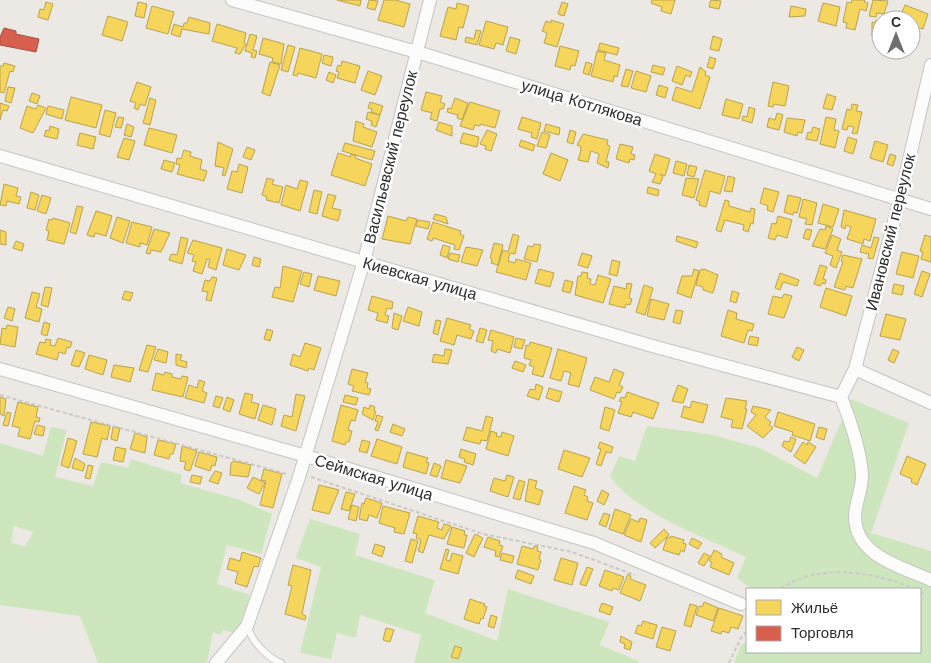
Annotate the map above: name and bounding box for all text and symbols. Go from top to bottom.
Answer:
north arrow [871,10,921,60]
text: С [891,14,901,30]
street label: Васильевский переулок [360,68,421,246]
street label: улица Котлякова [519,75,645,130]
street label: Ивановский переулок [862,151,919,313]
street label: Киевская улица [361,253,479,304]
street label: Сеймская улица [312,450,435,505]
legend [746,588,921,653]
text: Жильё [791,599,838,617]
text: Торговля [791,624,854,642]

